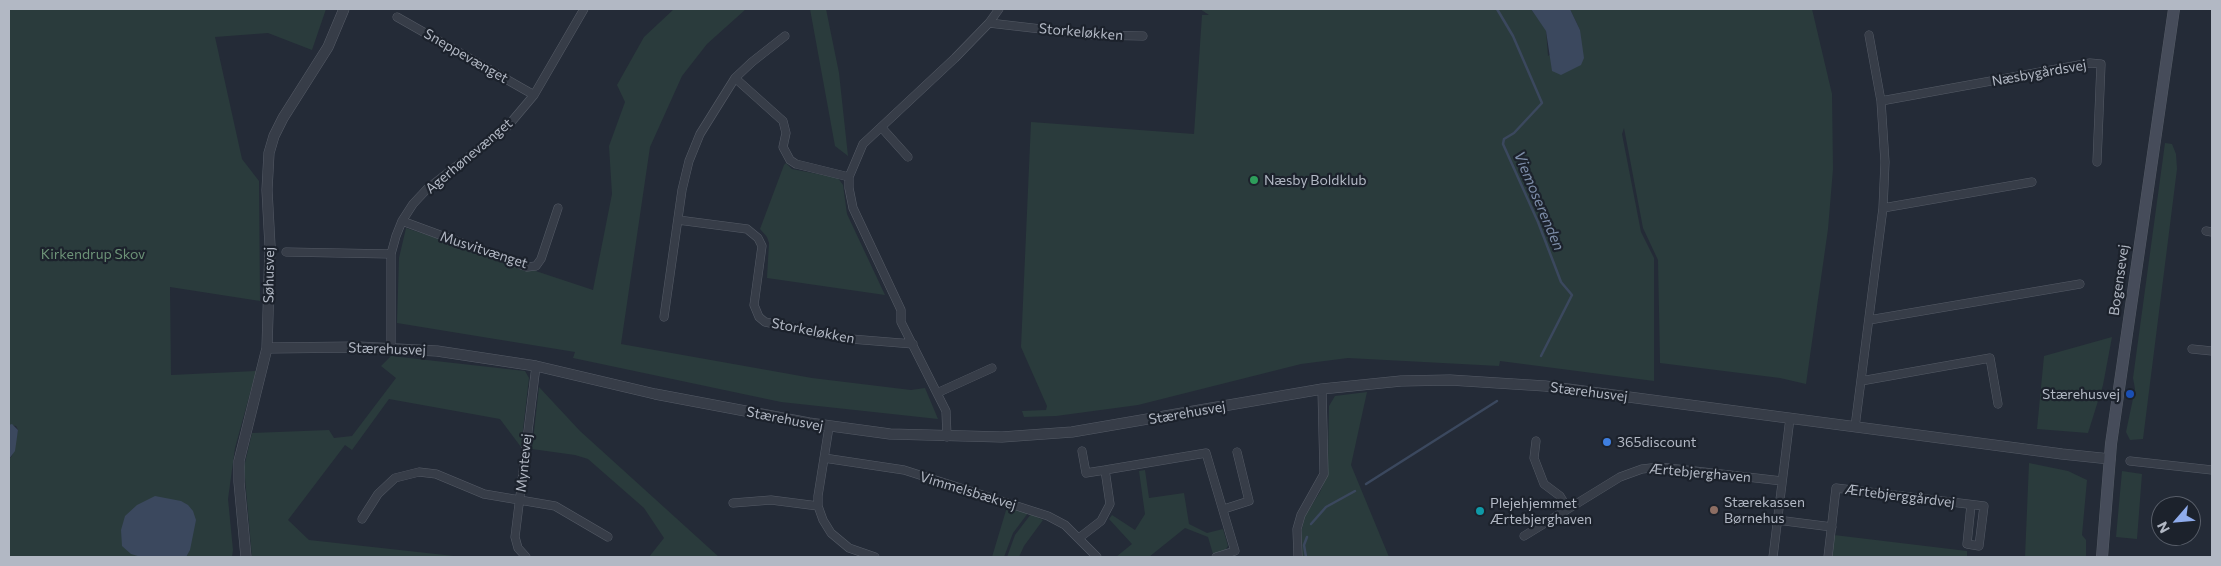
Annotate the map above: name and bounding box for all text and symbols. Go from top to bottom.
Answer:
street label: Storkeløkken [1038,20,1124,44]
street label: Sneppevænget [421,25,511,87]
street label: Næsbygårdsvej [1990,56,2088,90]
street label: Agerhønevænget [422,115,516,197]
water label: Viemoserenden [1510,149,1568,253]
place label: Næsby Boldklub [1264,172,1367,188]
marker: Næsby Boldklub [1248,174,1260,186]
street label: Musvitvænget [438,228,530,272]
street label: Bogensevej [2106,243,2132,317]
park label: Kirkendrup Skov [41,246,145,262]
street label: Søhusvej [260,247,278,303]
street label: Storkeløkken [770,315,856,347]
street label: Stærehusvej [348,339,426,359]
street label: Stærehusvej [1549,379,1629,405]
place label: Stærehusvej [2042,386,2120,402]
marker: Stærehusvej [2124,388,2136,400]
street label: Stærehusvej [1147,398,1227,428]
street label: Stærehusvej [745,403,825,435]
street label: Myntevej [513,433,535,493]
place label: 365discount [1617,434,1696,450]
marker: 365discount [1601,436,1613,448]
street label: Ærtebjerghaven [1648,460,1752,486]
street label: Vimmelsbækvej [918,468,1018,514]
street label: Ærtebjerggårdvej [1844,481,1956,511]
place label: Stærekassen Børnehus [1724,494,1805,526]
place label: Plejehjemmet Ærtebjerghaven [1490,495,1592,528]
north arrow [2151,496,2201,546]
marker: Stærekassen Børnehus [1708,504,1720,516]
marker: Plejehjemmet Ærtebjerghaven [1474,505,1486,517]
text: N [2153,519,2173,536]

